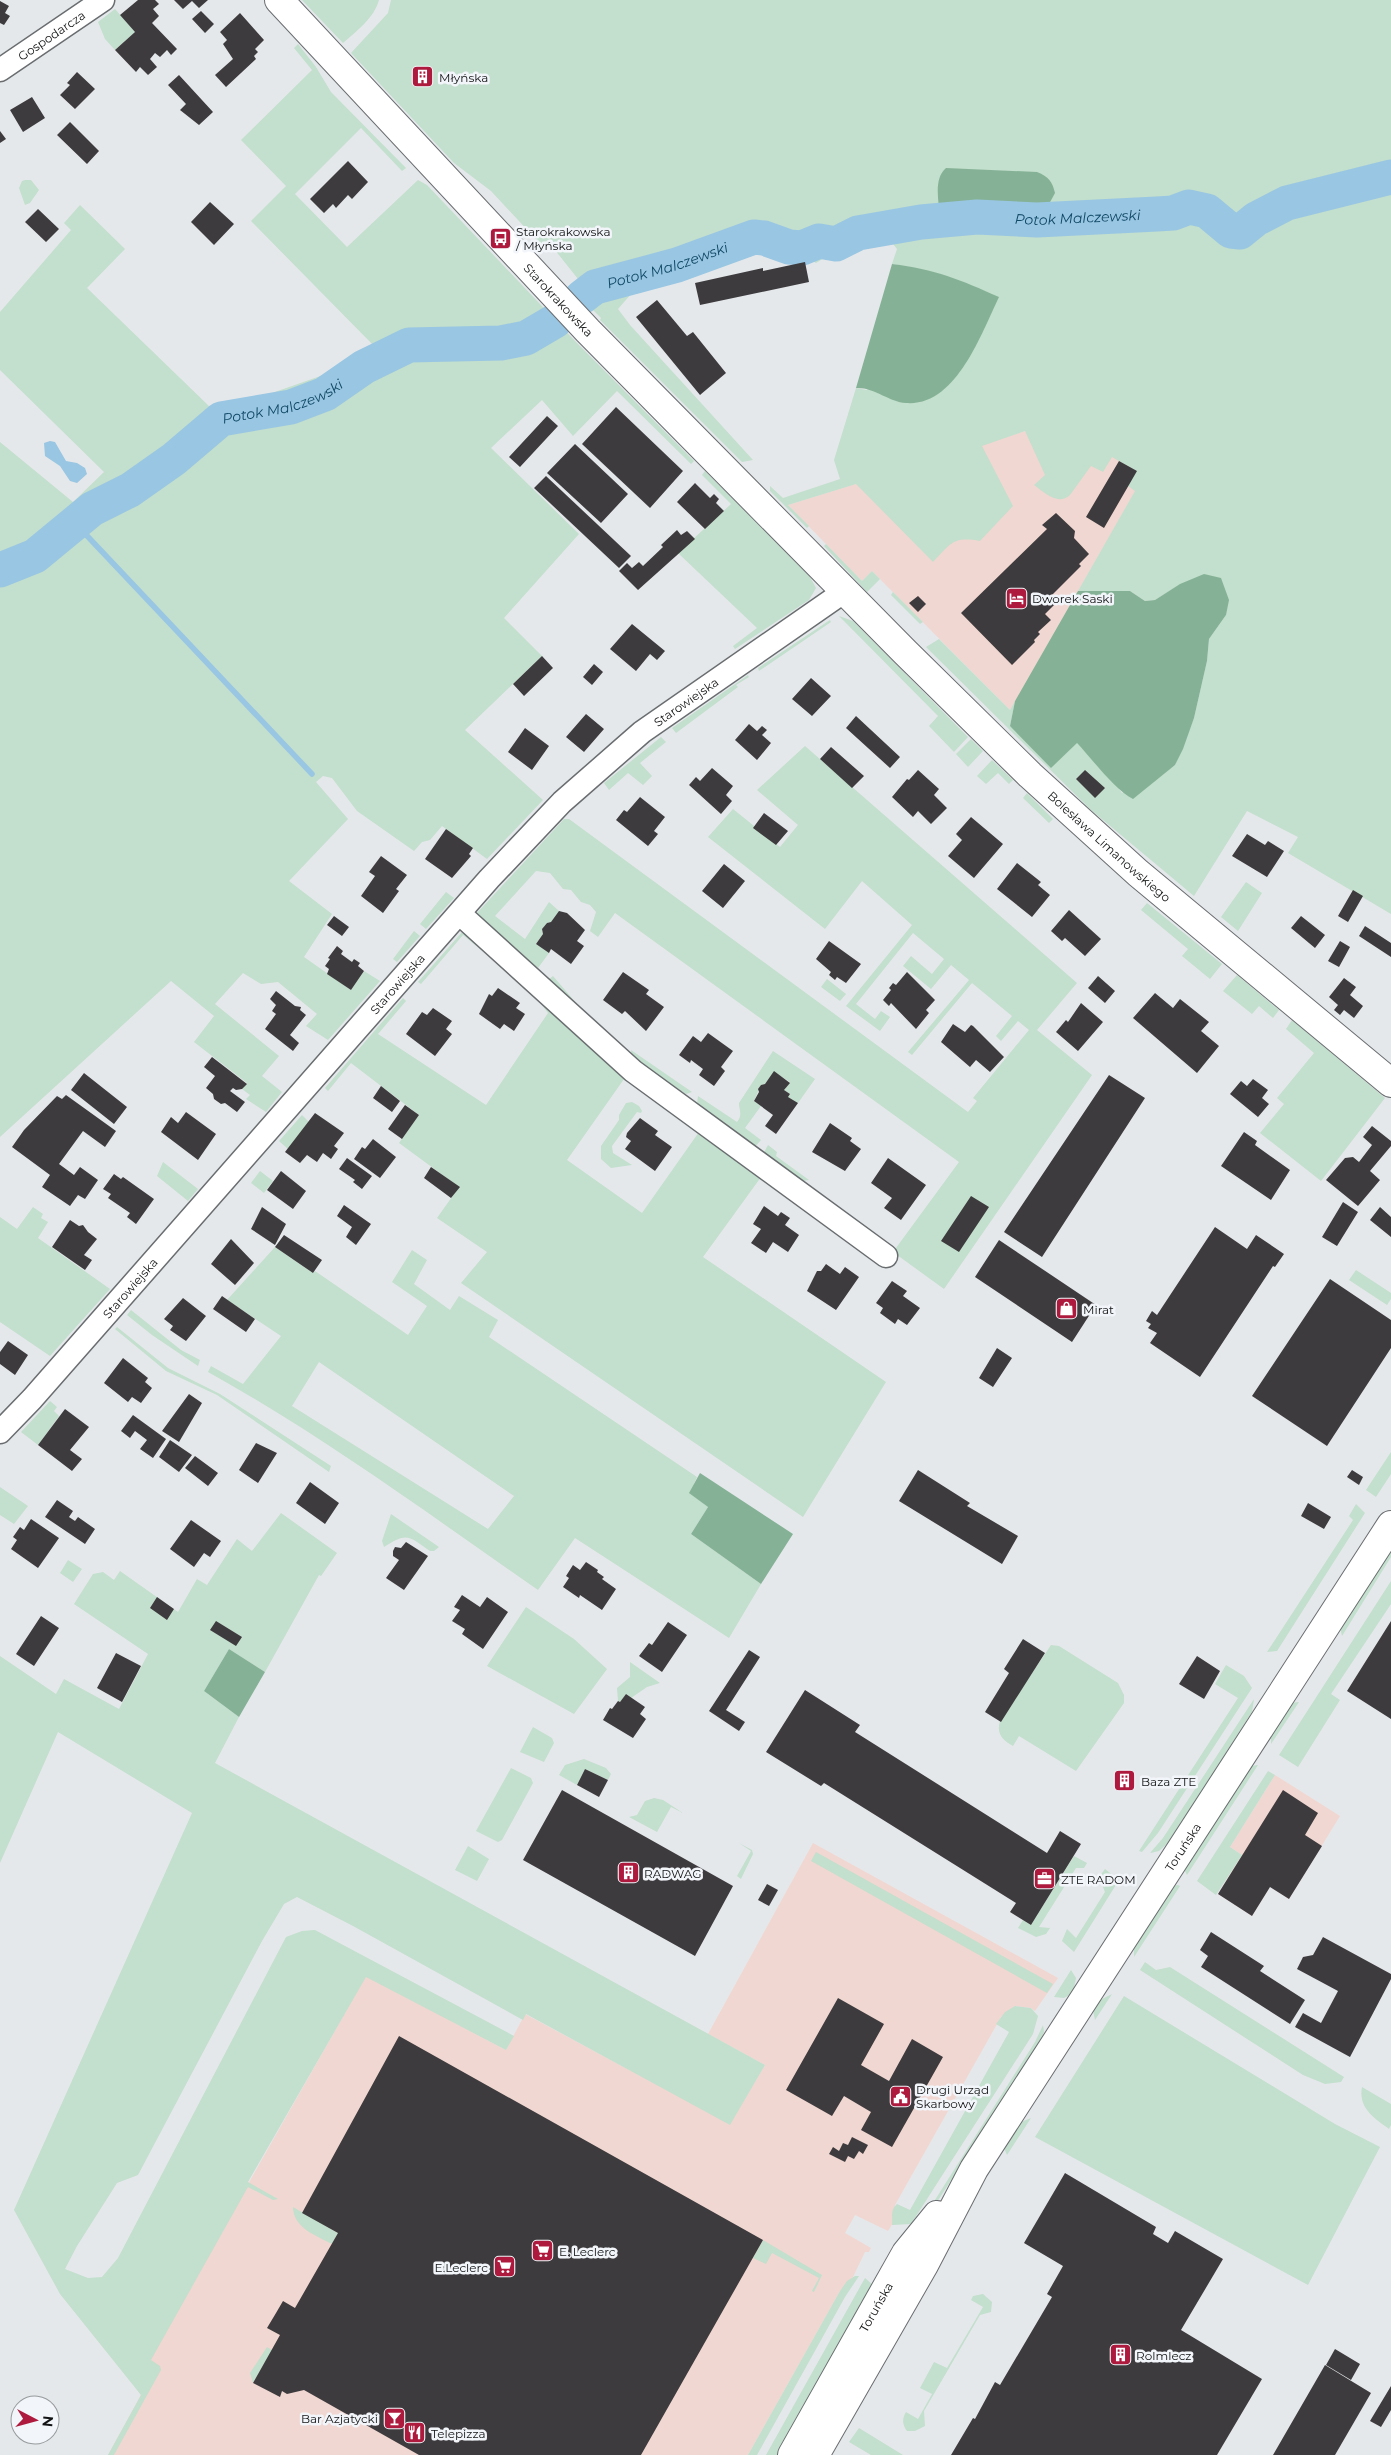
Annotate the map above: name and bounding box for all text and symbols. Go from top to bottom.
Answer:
street label: Gospodarcza [15,7,88,63]
building icon: Młyńska [411,65,435,89]
place label: Młyńska [439,70,488,85]
water label: Potok Malczewski [1014,206,1141,229]
place label: Starokrakowska / Młyńska [515,224,611,253]
bus stop icon: Starokrakowska / Młyńska [488,226,512,250]
water label: Potok Malczewski [605,238,731,292]
street label: Starokrakowska [521,260,597,339]
water label: Potok Malczewski [221,375,347,428]
hotel icon: Dworek Saski [1004,586,1028,610]
place label: Dworek Saski [1032,591,1113,606]
street label: Starowiejska [651,674,721,729]
street label: Bolesława Limanowskiego [1045,788,1174,905]
street label: Starowiejska [367,950,428,1017]
street label: Starowiejska [99,1255,160,1321]
shop icon: Mirat [1055,1297,1079,1321]
place label: Mirat [1083,1302,1114,1317]
building icon: Baza ZTE [1113,1769,1137,1793]
place label: Baza ZTE [1141,1774,1196,1789]
street label: Toruńska [1161,1820,1204,1874]
building icon: RADWAG [616,1861,640,1885]
place label: RADWAG [644,1866,702,1881]
office icon: ZTE RADOM [1033,1867,1057,1891]
place label: ZTE RADOM [1061,1872,1136,1887]
place label: Drugi Urząd Skarbowy [916,2082,989,2111]
public building icon: Drugi Urząd Skarbowy [888,2084,912,2108]
supermarket icon: E. Leclerc [531,2239,555,2263]
place label: E. Leclerc [559,2244,616,2259]
supermarket icon: E.Leclerc [492,2255,516,2279]
place label: E.Leclerc [435,2260,488,2275]
street label: Toruńska [856,2279,896,2334]
building icon: Rolmlecz [1108,2343,1132,2367]
place label: Rolmlecz [1136,2348,1191,2363]
north arrow [10,2395,60,2445]
bar icon: Bar Azjatycki [382,2406,406,2430]
place label: Bar Azjatycki [301,2411,378,2426]
text: N [38,2415,57,2428]
restaurant icon: Telepizza [403,2421,427,2445]
place label: Telepizza [431,2426,486,2441]

